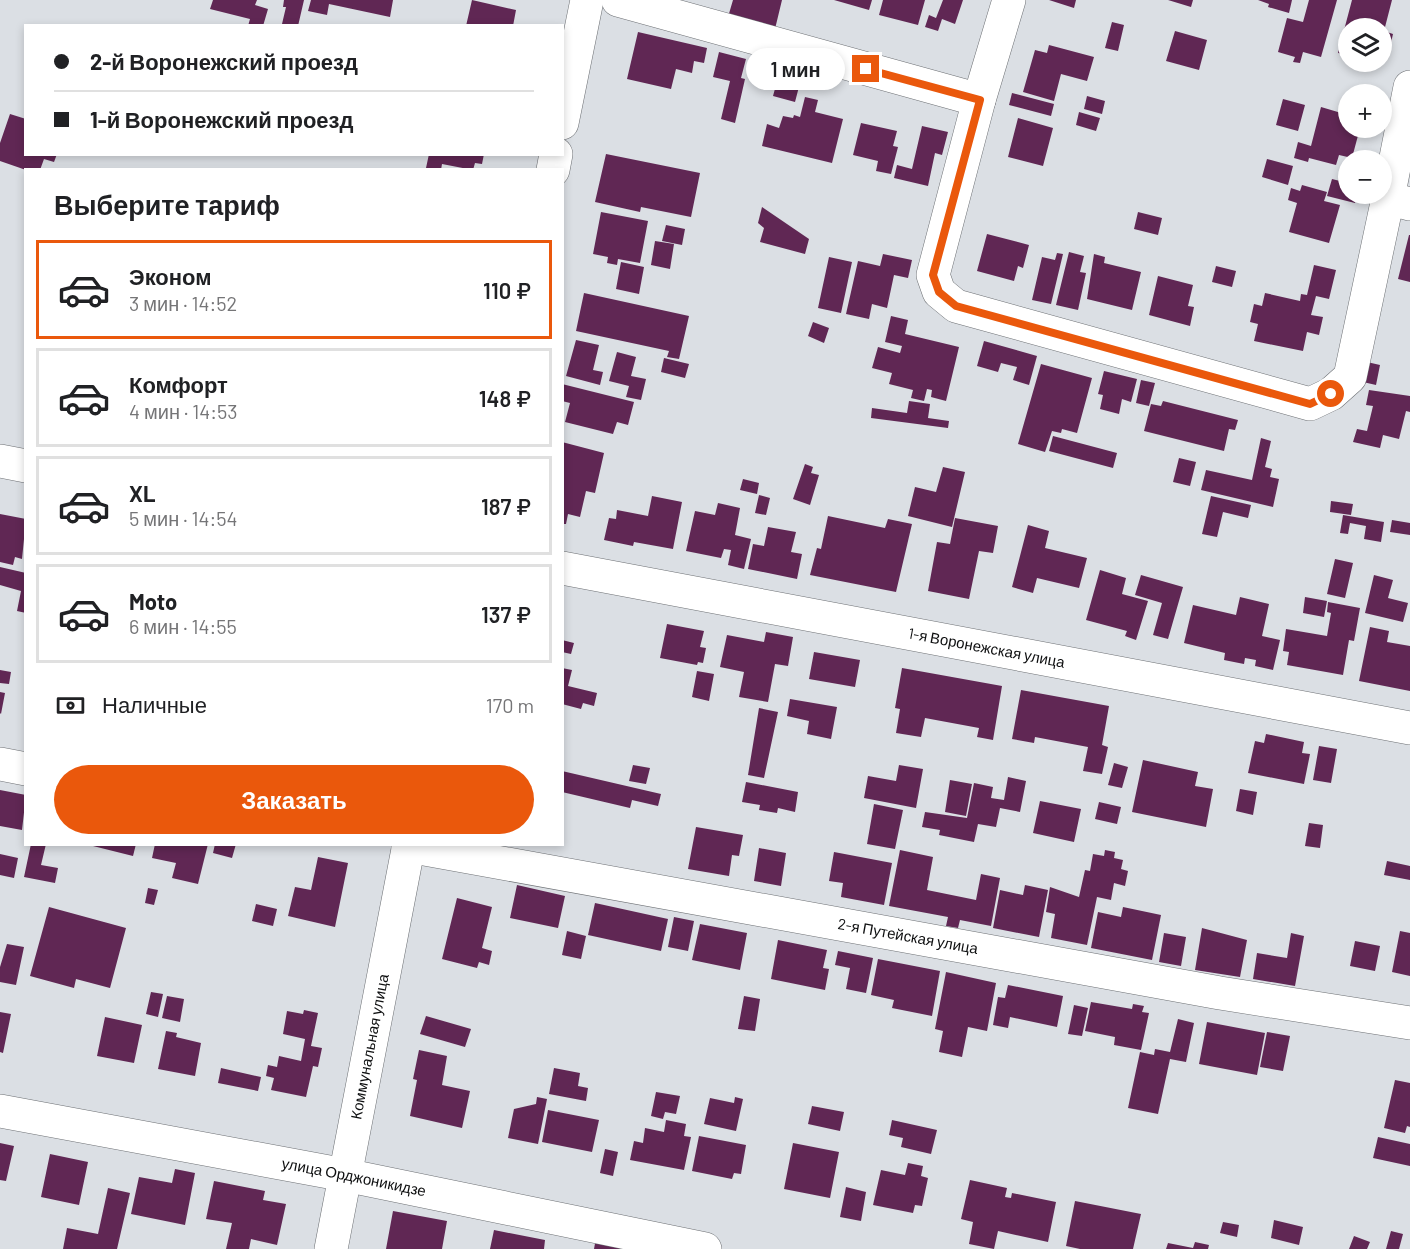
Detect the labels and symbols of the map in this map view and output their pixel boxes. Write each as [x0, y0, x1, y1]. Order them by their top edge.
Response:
callout: 1 мин [746, 48, 845, 90]
route end [852, 55, 879, 82]
route start [1317, 380, 1344, 407]
street label: 1-я Воронежская улица [907, 624, 1067, 671]
street label: 2-я Путейская улица [837, 914, 980, 957]
street label: Коммунальная улица [346, 972, 392, 1121]
street label: улица Орджоникидзе [280, 1153, 428, 1199]

